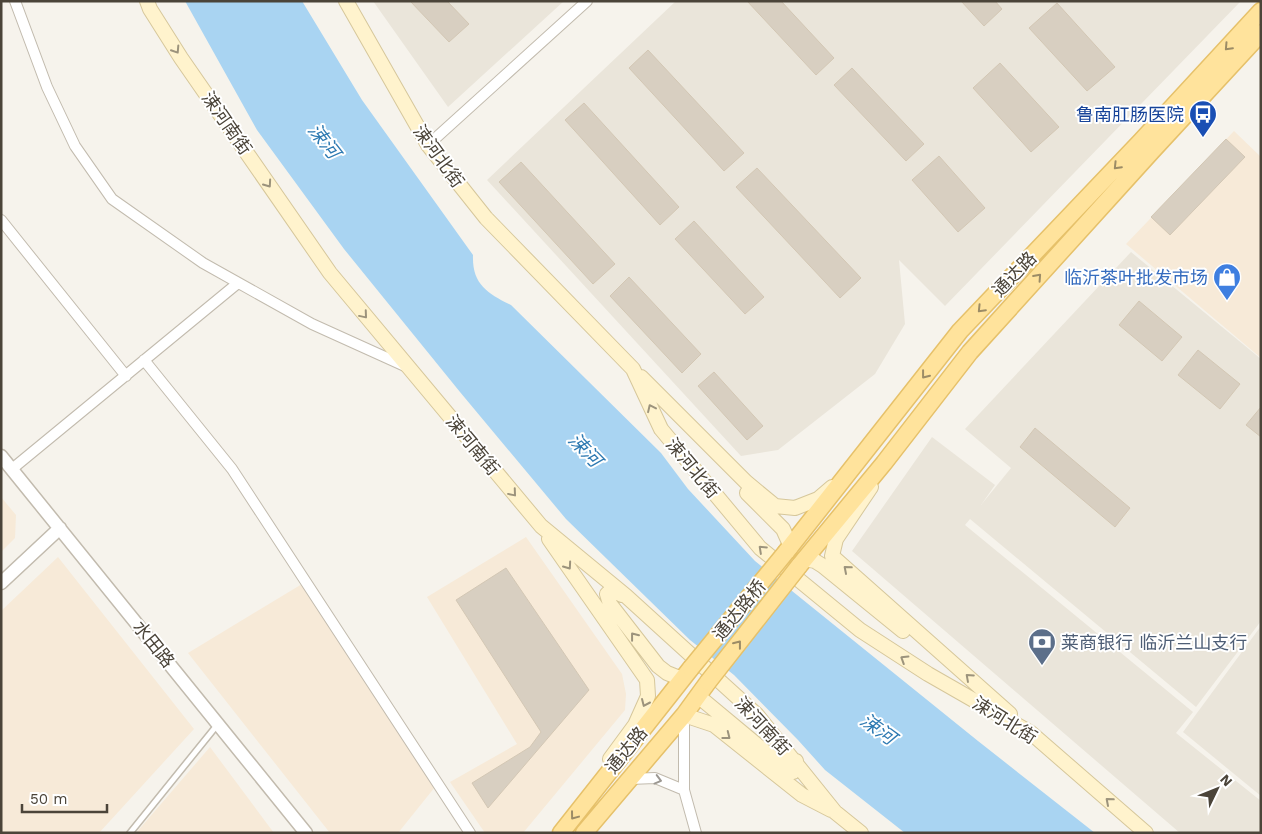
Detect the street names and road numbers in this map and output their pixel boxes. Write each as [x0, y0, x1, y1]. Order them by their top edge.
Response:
street label: 涑河南街 [198, 87, 256, 159]
street label: 涑河北街 [409, 121, 469, 191]
street label: 通达路 [988, 247, 1040, 301]
street label: 涑河南街 [442, 411, 504, 479]
street label: 涑河北街 [662, 434, 724, 502]
street label: 通达路桥 [708, 575, 770, 645]
street label: 水田路 [129, 616, 179, 672]
street label: 涑河北街 [969, 692, 1041, 748]
street label: 涑河南街 [731, 693, 795, 759]
street label: 通达路 [601, 722, 651, 778]

